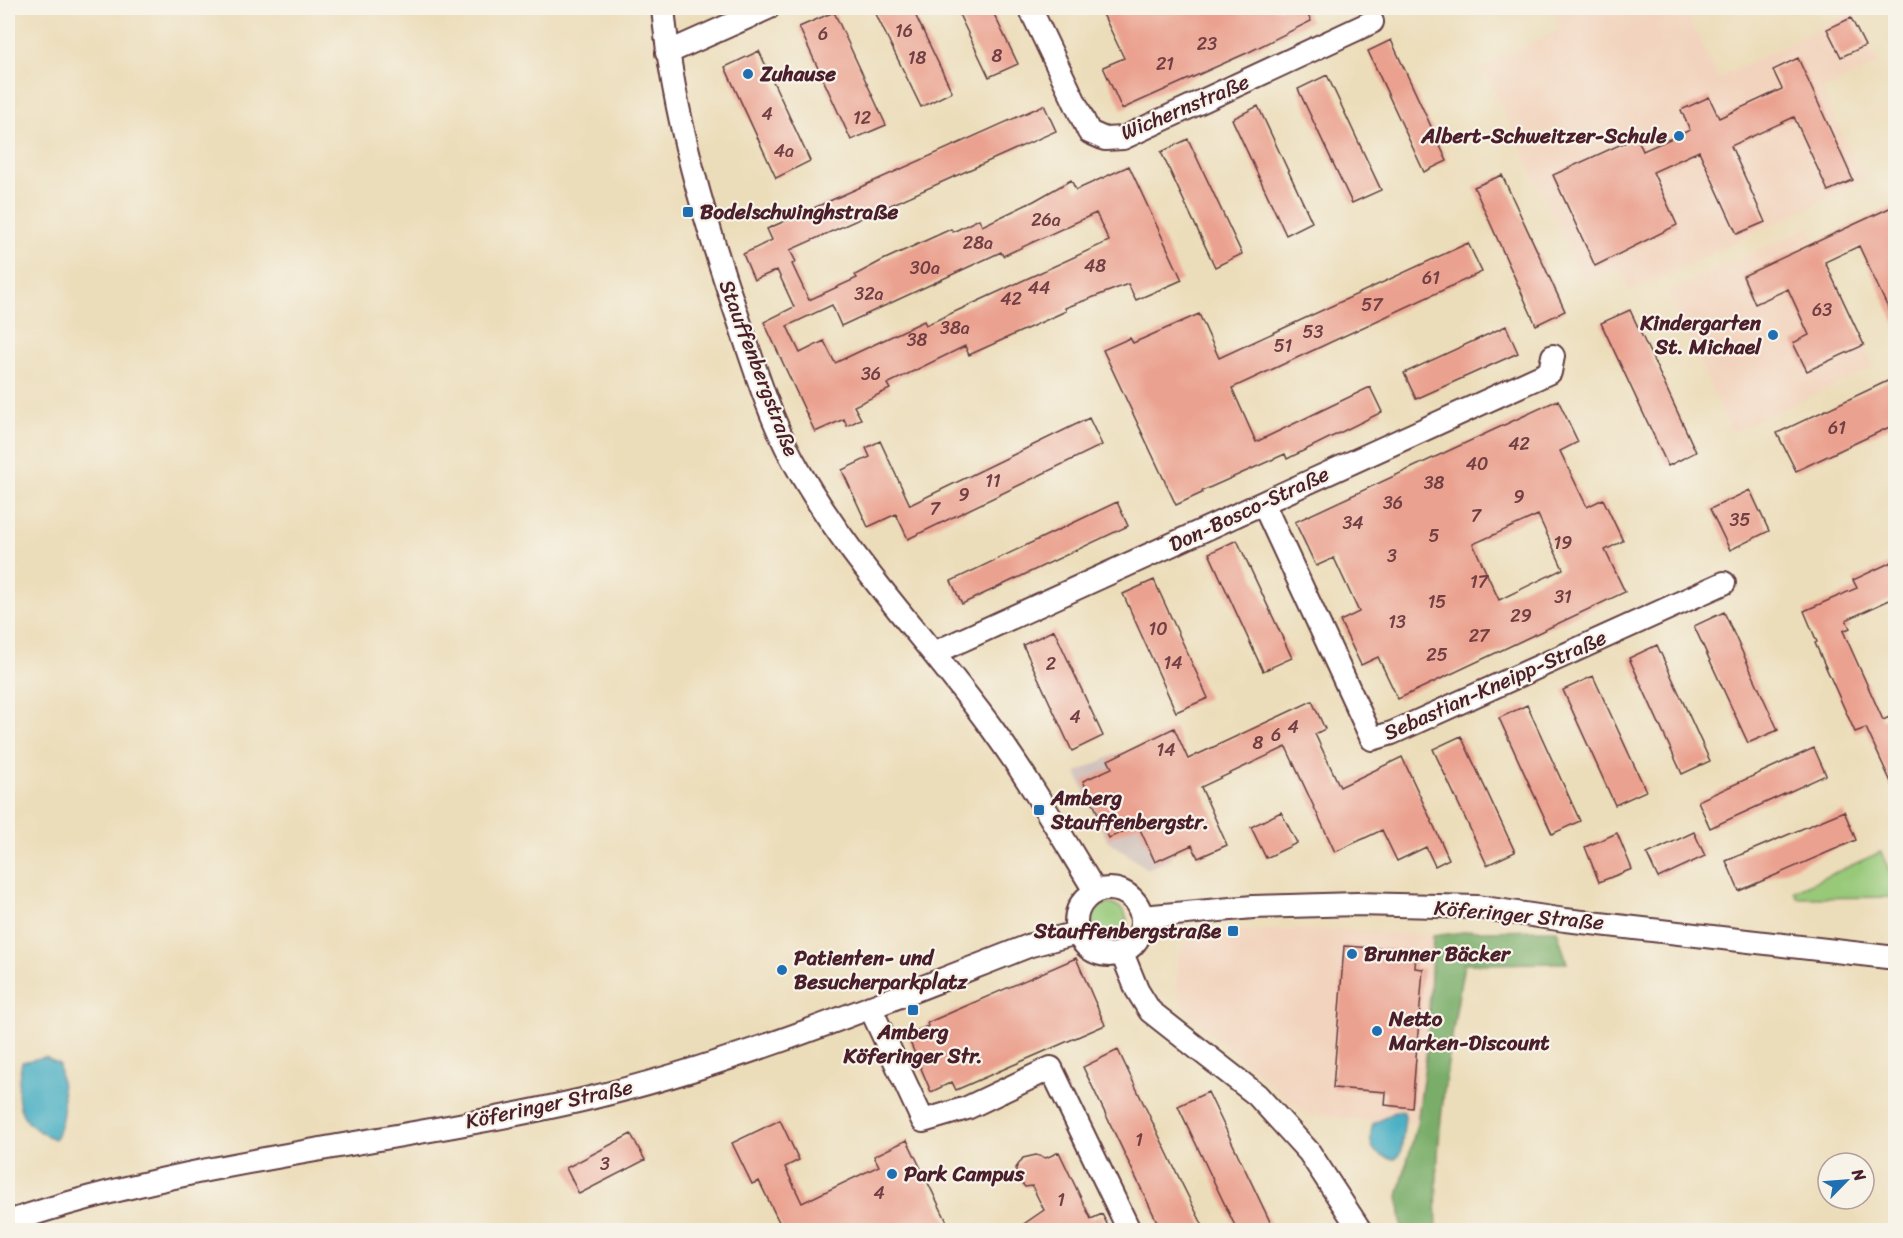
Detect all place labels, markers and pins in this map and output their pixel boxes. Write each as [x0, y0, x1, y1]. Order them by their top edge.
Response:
place label: Zuhause [759, 55, 836, 93]
marker: Zuhause [741, 67, 755, 81]
place label: Albert-Schweitzer-Schule [1421, 117, 1667, 155]
marker: Albert-Schweitzer-Schule [1672, 129, 1686, 143]
place label: Bodelschwinghstraße [700, 193, 899, 231]
marker: Bodelschwinghstraße [681, 205, 695, 219]
place label: Kindergarten St. Michael [1639, 304, 1762, 366]
marker: Kindergarten St. Michael [1766, 328, 1780, 342]
place label: Amberg Stauffenbergstr. [1050, 779, 1209, 841]
marker: Amberg Stauffenbergstr. [1032, 803, 1046, 817]
place label: Stauffenbergstraße [1033, 912, 1222, 950]
marker: Stauffenbergstraße [1226, 924, 1240, 938]
place label: Brunner Bäcker [1364, 935, 1512, 973]
place label: Patienten- und Besucherparkplatz [794, 939, 968, 1001]
marker: Brunner Bäcker [1345, 947, 1359, 961]
marker: Patienten- und Besucherparkplatz [775, 963, 789, 977]
place label: Netto Marken-Discount [1388, 1000, 1550, 1062]
marker: Amberg Köferinger Str. [906, 1003, 920, 1017]
place label: Amberg Köferinger Str. [842, 1013, 983, 1075]
marker: Netto Marken-Discount [1370, 1024, 1384, 1038]
place label: Park Campus [904, 1155, 1025, 1193]
marker: Park Campus [885, 1167, 899, 1181]

